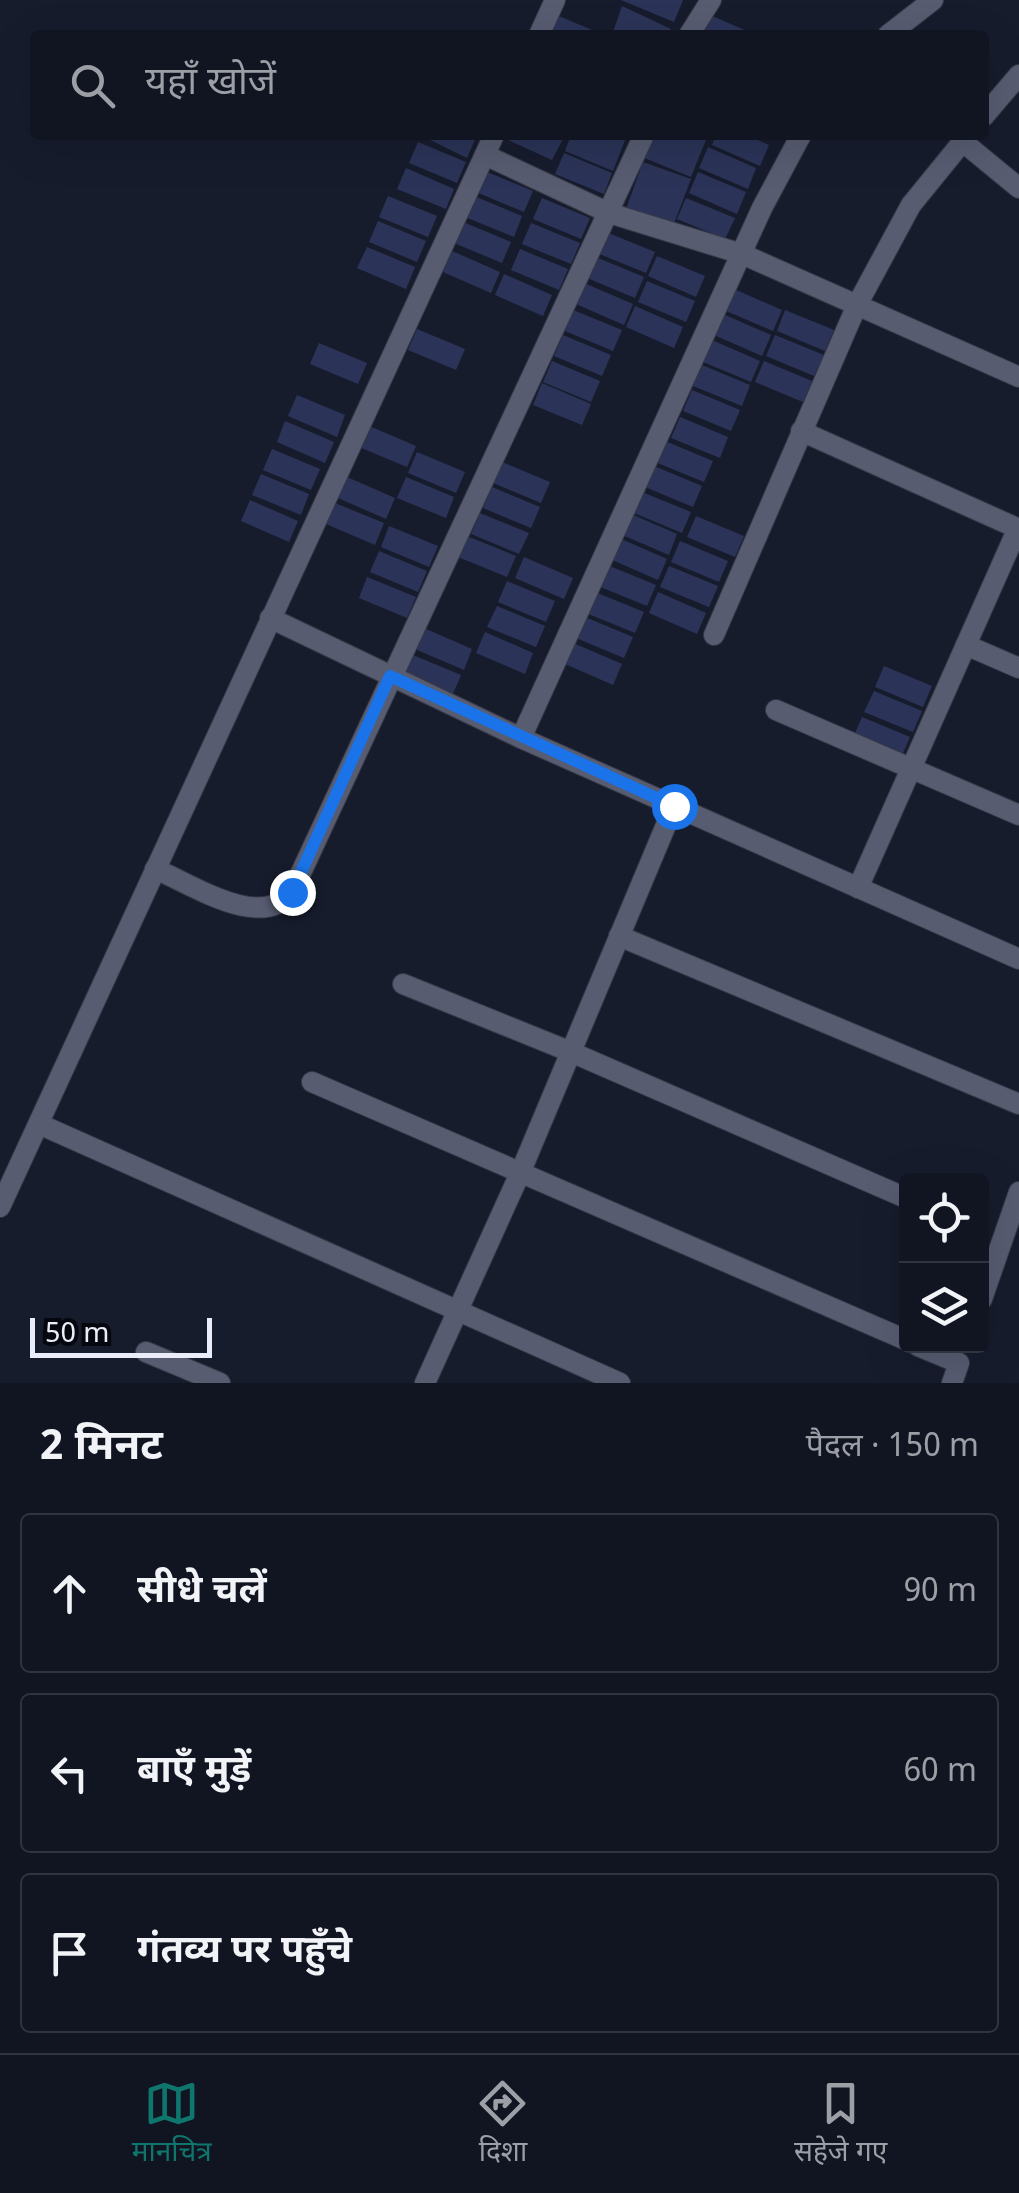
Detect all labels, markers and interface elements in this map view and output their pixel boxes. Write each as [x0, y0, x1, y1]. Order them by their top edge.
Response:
search box [30, 30, 989, 140]
icon: search [65, 58, 120, 113]
text: यहाँ खोजें [145, 60, 276, 110]
route start [652, 784, 698, 830]
route end [270, 870, 316, 916]
map controls [899, 1173, 989, 1353]
button: locate [899, 1173, 989, 1263]
button: layers [899, 1263, 989, 1353]
scale bar [30, 1313, 212, 1358]
text: 50 m [45, 1317, 109, 1353]
text: 2 मिनट [40, 1421, 163, 1476]
text: पैदल · 150 m [806, 1427, 979, 1469]
icon: ahead [42, 1566, 97, 1621]
text: सीधे चलें [137, 1568, 267, 1618]
text: 90 m [903, 1572, 977, 1614]
icon: left [42, 1746, 97, 1801]
text: बाएँ मुड़ें [137, 1748, 251, 1798]
text: 60 m [903, 1752, 977, 1794]
icon: arrive [42, 1926, 97, 1981]
text: गंतव्य पर पहुँचे [137, 1928, 352, 1978]
tab: मानचित्र [132, 2076, 212, 2172]
tab: दिशा [475, 2076, 530, 2172]
tab: सहेजे गए [794, 2076, 887, 2172]

